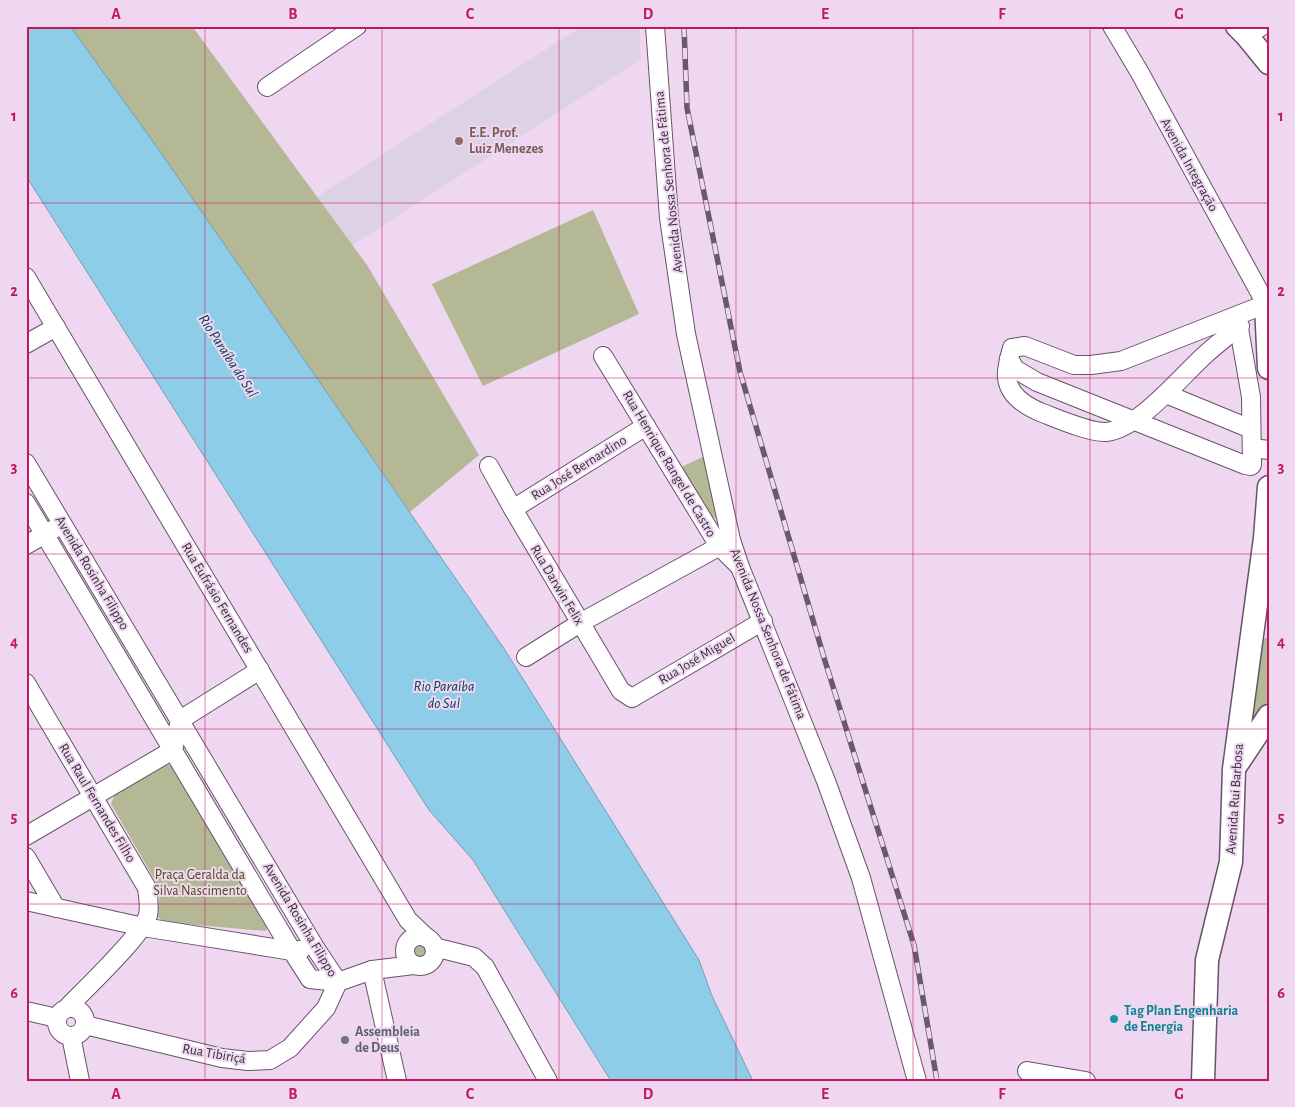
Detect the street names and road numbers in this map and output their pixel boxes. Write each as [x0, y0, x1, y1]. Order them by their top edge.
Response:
street label: Avenida Nossa Senhora de Fátima [652, 90, 686, 274]
street label: Avenida Integração [1158, 116, 1220, 214]
street label: Rua Henrique Rangel de Castro [620, 388, 718, 540]
street label: Rua José Bernardino [529, 433, 629, 503]
street label: Avenida Rosinha Filippo [53, 514, 132, 632]
street label: Rua Eufrásio Fernandes [179, 540, 255, 656]
street label: Rua Darwin Felix [528, 542, 586, 628]
street label: Avenida Nossa Senhora de Fátima [727, 547, 809, 722]
street label: Rua José Miguel [656, 631, 738, 687]
street label: Rua Raul Fernandes Filho [56, 741, 138, 865]
street label: Avenida Rui Barbosa [1224, 743, 1246, 855]
street label: Avenida Rosinha Filippo [261, 861, 340, 979]
street label: Rua Tibiriçá [181, 1042, 247, 1067]

